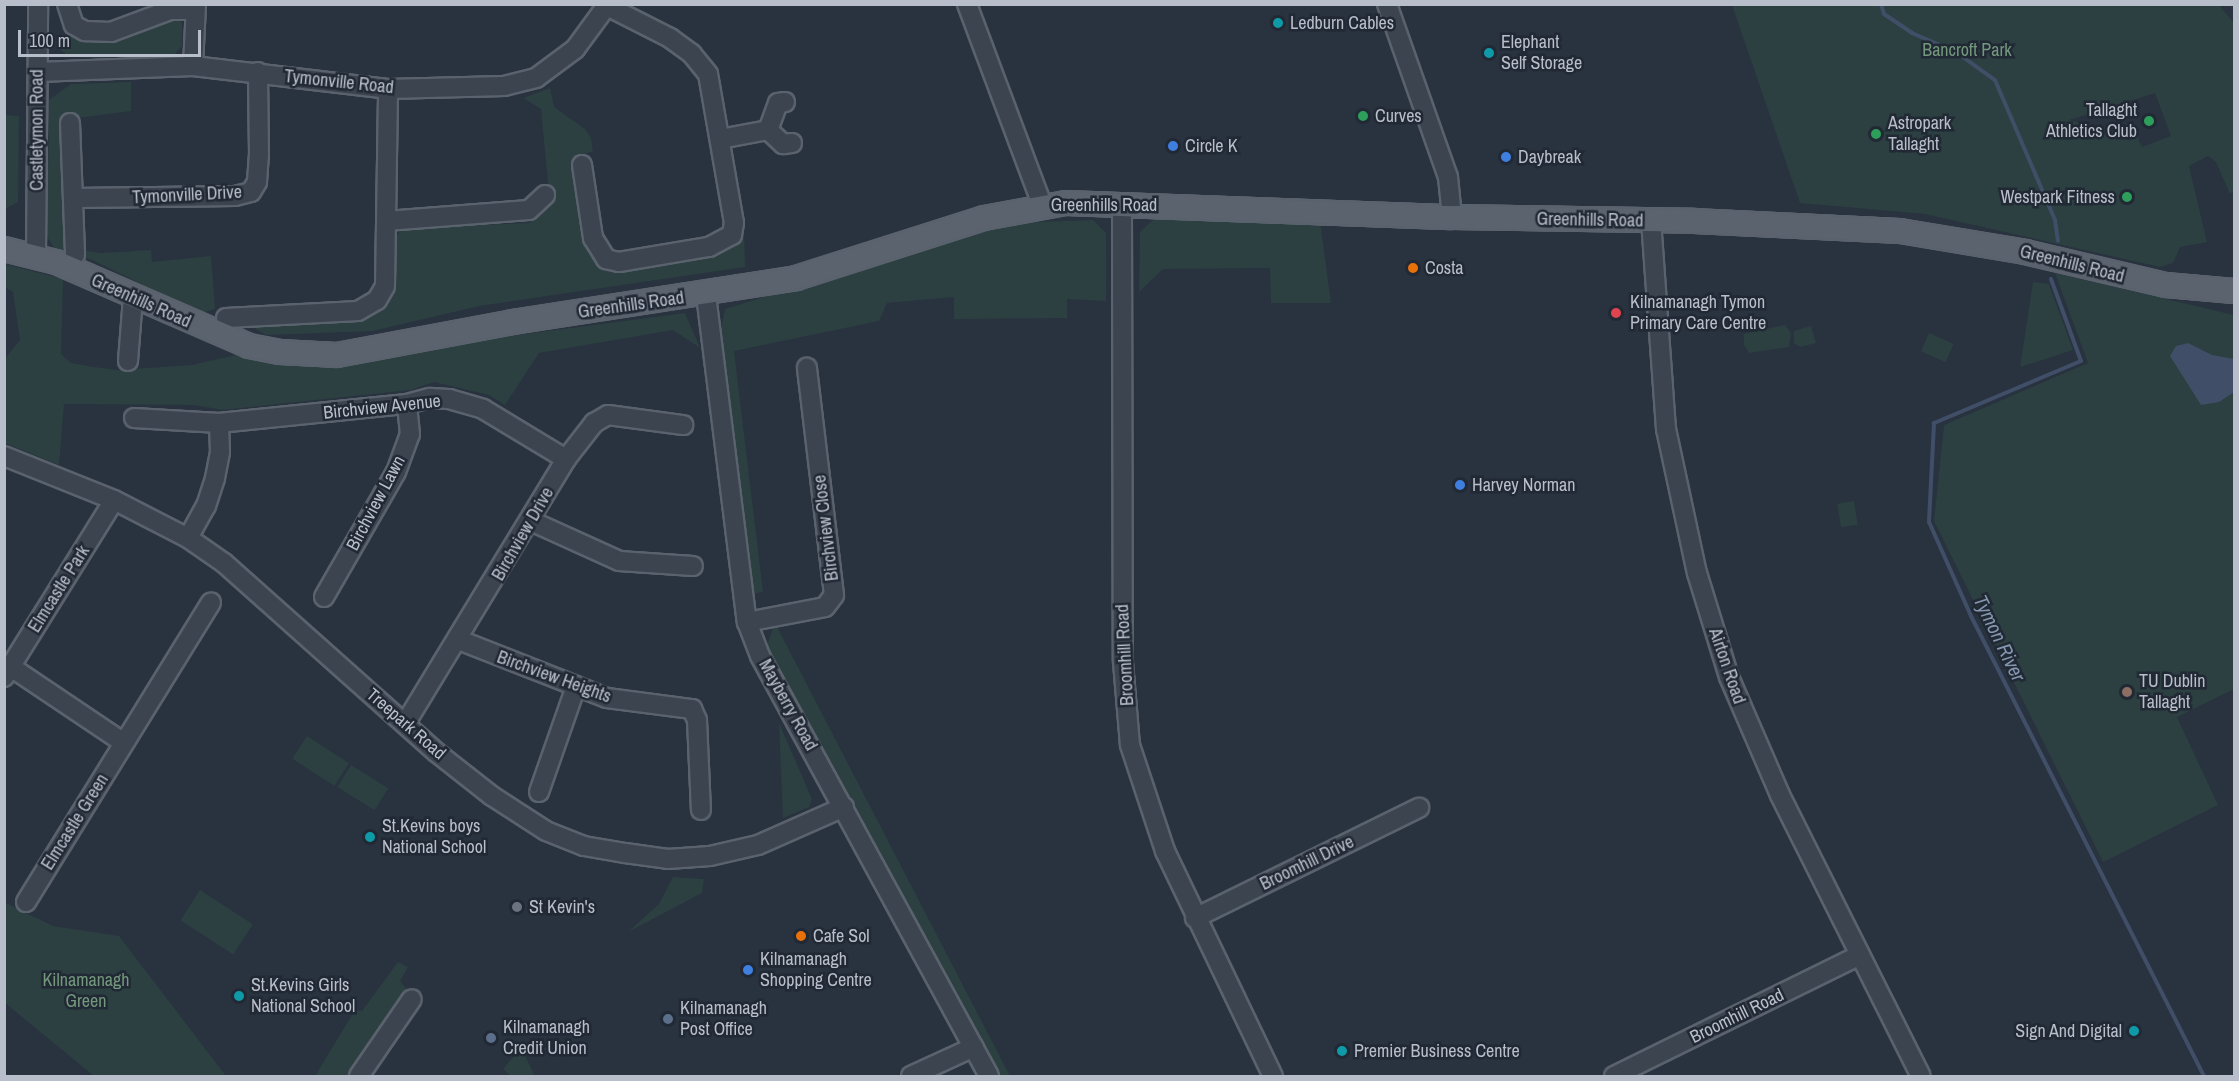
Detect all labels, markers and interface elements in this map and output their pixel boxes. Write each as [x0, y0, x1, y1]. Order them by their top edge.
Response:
place label: Ledburn Cables [1290, 12, 1394, 34]
marker: Ledburn Cables [1271, 16, 1285, 30]
scale bar [21, 18, 204, 56]
text: 100 m [29, 28, 70, 53]
place label: Elephant Self Storage [1501, 32, 1582, 74]
park label: Bancroft Park [1922, 39, 2012, 61]
marker: Elephant Self Storage [1482, 46, 1496, 60]
street label: Tymonville Road [283, 66, 395, 98]
street label: Castletymon Road [26, 69, 48, 191]
place label: Tallaght Athletics Club [2046, 100, 2137, 142]
place label: Curves [1375, 105, 1422, 127]
marker: Curves [1356, 109, 1370, 123]
place label: Astropark Tallaght [1888, 113, 1951, 156]
marker: Tallaght Athletics Club [2142, 114, 2156, 128]
marker: Astropark Tallaght [1869, 127, 1883, 141]
place label: Circle K [1185, 135, 1237, 157]
marker: Circle K [1166, 139, 1180, 153]
place label: Daybreak [1518, 146, 1581, 168]
marker: Daybreak [1499, 150, 1513, 164]
street label: Tymonville Drive [132, 181, 242, 209]
place label: Westpark Fitness [2000, 186, 2115, 208]
marker: Westpark Fitness [2120, 190, 2134, 204]
street label: Greenhills Road [1051, 194, 1157, 216]
street label: Greenhills Road [1536, 208, 1644, 232]
street label: Greenhills Road [2018, 241, 2126, 287]
place label: Costa [1425, 257, 1464, 279]
marker: Costa [1406, 261, 1420, 275]
street label: Greenhills Road [88, 269, 194, 333]
street label: Greenhills Road [577, 287, 685, 323]
place label: Kilnamanagh Tymon Primary Care Centre [1630, 292, 1766, 334]
marker: Kilnamanagh Tymon Primary Care Centre [1607, 304, 1625, 322]
street label: Birchview Avenue [322, 390, 442, 424]
street label: Birchview Lawn [342, 452, 410, 554]
street label: Birchview Close [809, 474, 843, 582]
place label: Harvey Norman [1472, 474, 1575, 496]
marker: Harvey Norman [1453, 478, 1467, 492]
street label: Birchview Drive [488, 483, 558, 585]
street label: Elmcastle Park [24, 542, 94, 636]
water label: Tymon River [1969, 591, 2031, 685]
street label: Broomhill Road [1112, 604, 1138, 706]
street label: Airton Road [1704, 625, 1750, 707]
street label: Birchview Heights [494, 646, 614, 708]
street label: Mayberry Road [754, 656, 822, 754]
place label: TU Dublin Tallaght [2139, 671, 2205, 714]
street label: Treepark Road [362, 684, 450, 764]
marker: TU Dublin Tallaght [2120, 685, 2134, 699]
street label: Elmcastle Green [37, 770, 113, 874]
place label: St.Kevins boys National School [382, 816, 486, 858]
marker: St.Kevins boys National School [363, 830, 377, 844]
street label: Broomhill Drive [1257, 831, 1357, 895]
place label: St Kevin's [529, 896, 595, 918]
marker: St Kevin's [510, 900, 524, 914]
place label: Cafe Sol [813, 925, 870, 947]
marker: Cafe Sol [794, 929, 808, 943]
place label: Kilnamanagh Shopping Centre [760, 949, 872, 992]
marker: Kilnamanagh Shopping Centre [741, 963, 755, 977]
park label: Kilnamanagh Green [43, 970, 129, 1012]
place label: St.Kevins Girls National School [251, 975, 355, 1018]
street label: Broomhill Road [1687, 984, 1787, 1048]
marker: St.Kevins Girls National School [232, 989, 246, 1003]
place label: Kilnamanagh Post Office [680, 998, 767, 1040]
marker: Kilnamanagh Post Office [661, 1012, 675, 1026]
place label: Kilnamanagh Credit Union [503, 1017, 590, 1060]
place label: Sign And Digital [2015, 1020, 2122, 1042]
marker: Sign And Digital [2127, 1024, 2141, 1038]
marker: Kilnamanagh Credit Union [484, 1031, 498, 1045]
place label: Premier Business Centre [1354, 1040, 1520, 1062]
marker: Premier Business Centre [1335, 1044, 1349, 1058]

